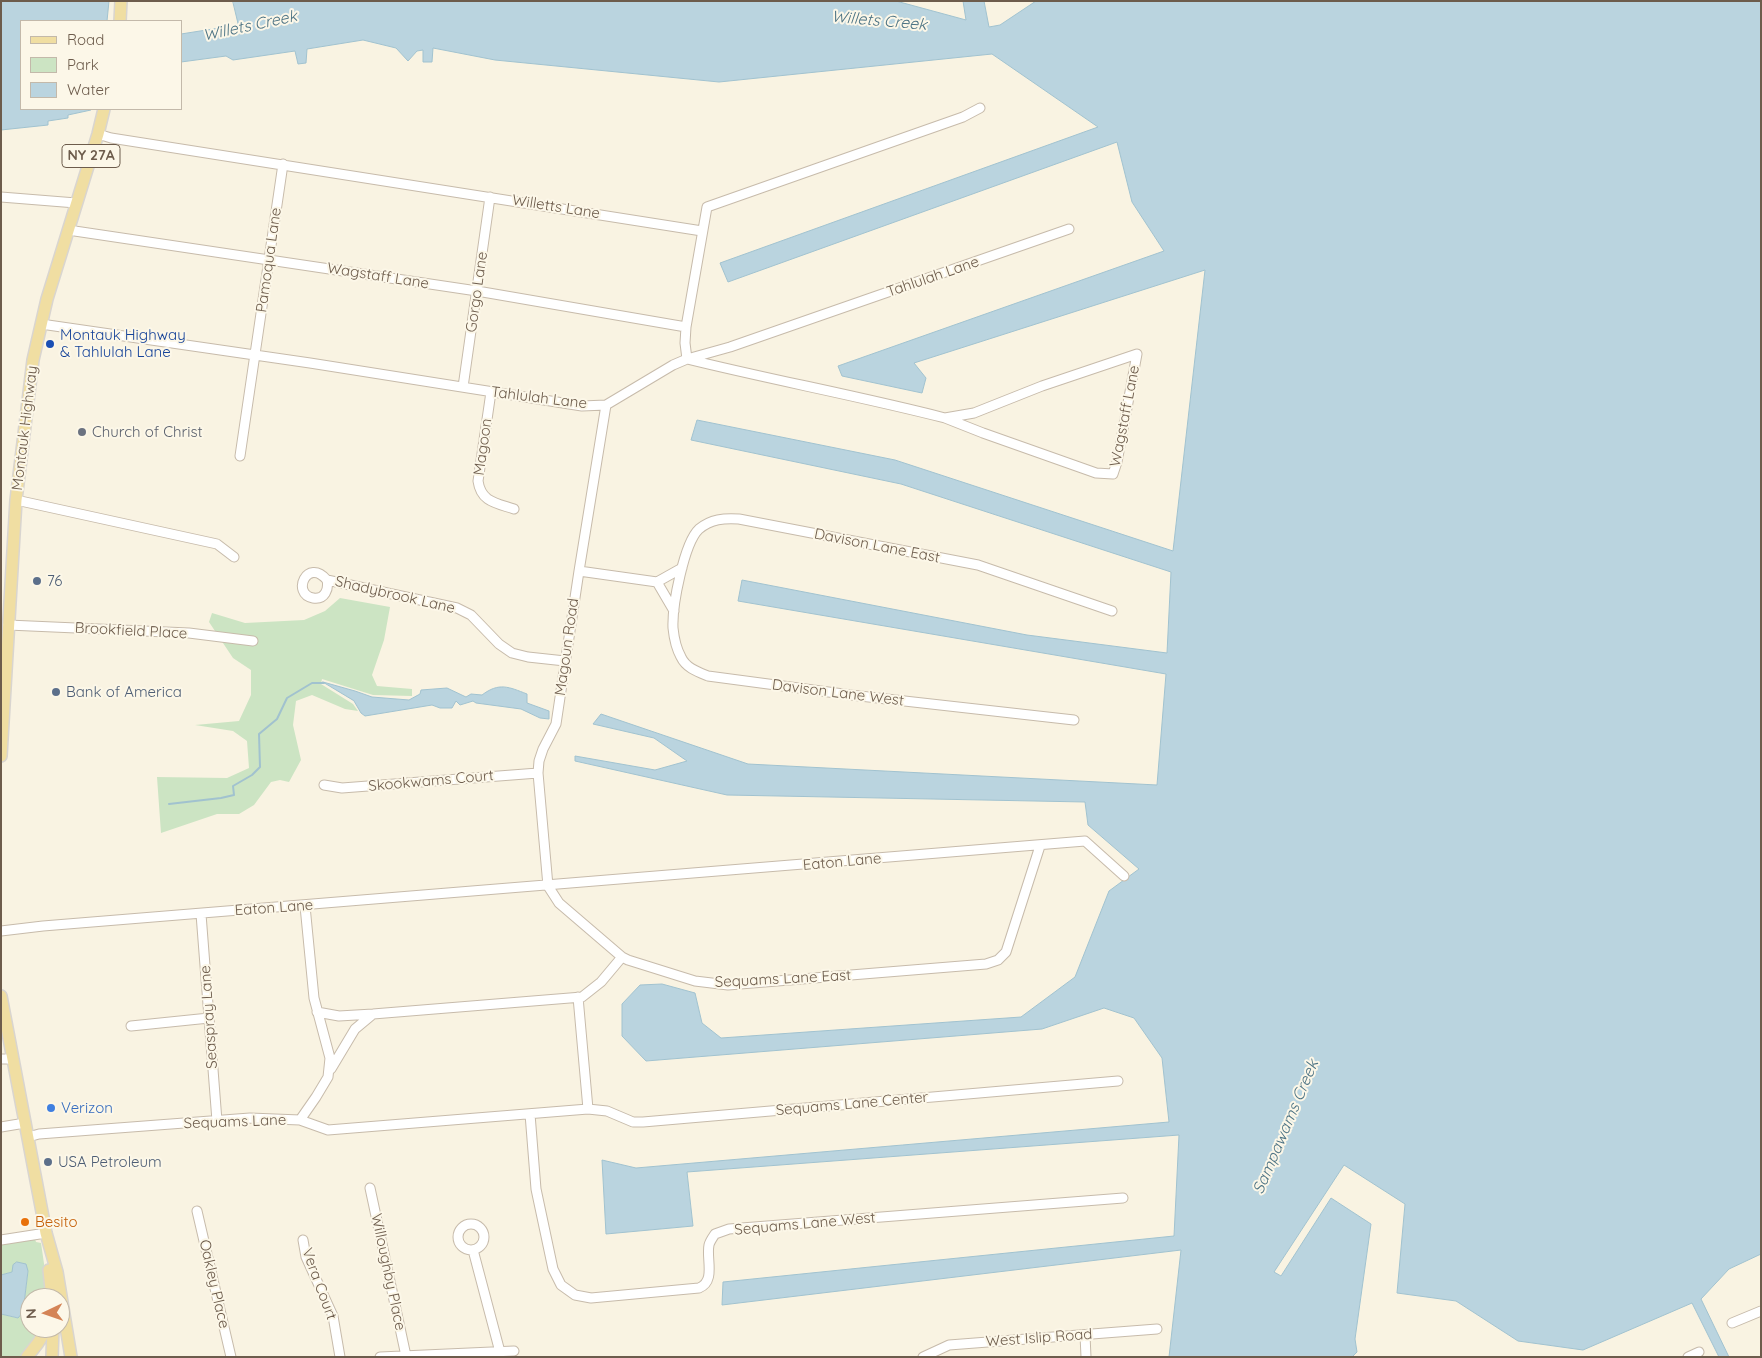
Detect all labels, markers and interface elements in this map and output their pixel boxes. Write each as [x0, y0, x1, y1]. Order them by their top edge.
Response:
water label: Willets Creek [201, 7, 299, 45]
water label: Willets Creek [831, 7, 927, 35]
legend [20, 20, 182, 110]
text: Road [67, 30, 104, 49]
text: Park [67, 55, 99, 74]
text: Water [67, 80, 110, 99]
road number: NY 27A [62, 144, 120, 168]
street label: Willetts Lane [511, 191, 601, 223]
street label: Pamoqua Lane [253, 206, 285, 314]
street label: Gorgo Lane [462, 250, 492, 334]
street label: Tahlulah Lane [884, 253, 982, 301]
street label: Wagstaff Lane [326, 259, 430, 293]
place label: Montauk Highway & Tahlulah Lane [60, 326, 186, 361]
marker: Montauk Highway & Tahlulah Lane [44, 338, 56, 350]
street label: Wagstaff Lane [1106, 364, 1144, 468]
street label: Montauk Highway [8, 365, 42, 491]
street label: Tahlulah Lane [490, 383, 588, 413]
street label: Magoon [470, 417, 496, 477]
place label: Church of Christ [92, 423, 203, 441]
marker: Church of Christ [76, 426, 88, 438]
street label: Davison Lane East [813, 525, 941, 567]
place label: 76 [47, 572, 62, 590]
street label: Shadybrook Lane [333, 572, 457, 618]
marker: 76 [31, 575, 43, 587]
street label: Magoun Road [551, 597, 583, 697]
street label: Brookfield Place [74, 619, 188, 643]
street label: Davison Lane West [771, 676, 905, 710]
place label: Bank of America [66, 683, 182, 701]
marker: Bank of America [50, 686, 62, 698]
street label: Skookwams Court [368, 767, 494, 795]
street label: Eaton Lane [802, 850, 882, 874]
street label: Eaton Lane [234, 896, 314, 920]
street label: Seaspray Lane [196, 965, 222, 1069]
street label: Sequams Lane East [714, 966, 852, 992]
water label: Sampawams Creek [1249, 1057, 1323, 1197]
street label: Sequams Lane Center [775, 1088, 929, 1120]
place label: Verizon [61, 1099, 113, 1117]
marker: Verizon [45, 1102, 57, 1114]
street label: Sequams Lane [183, 1111, 287, 1133]
place label: USA Petroleum [58, 1153, 162, 1171]
marker: USA Petroleum [42, 1156, 54, 1168]
street label: Sequams Lane West [734, 1209, 876, 1239]
street label: Willoughby Place [367, 1212, 409, 1332]
place label: Besito [35, 1213, 78, 1231]
marker: Besito [19, 1216, 31, 1228]
street label: Oakley Place [195, 1238, 233, 1330]
street label: Vera Court [298, 1246, 340, 1322]
north arrow [20, 1288, 70, 1338]
text: N [22, 1308, 40, 1319]
street label: West Islip Road [985, 1325, 1093, 1351]

